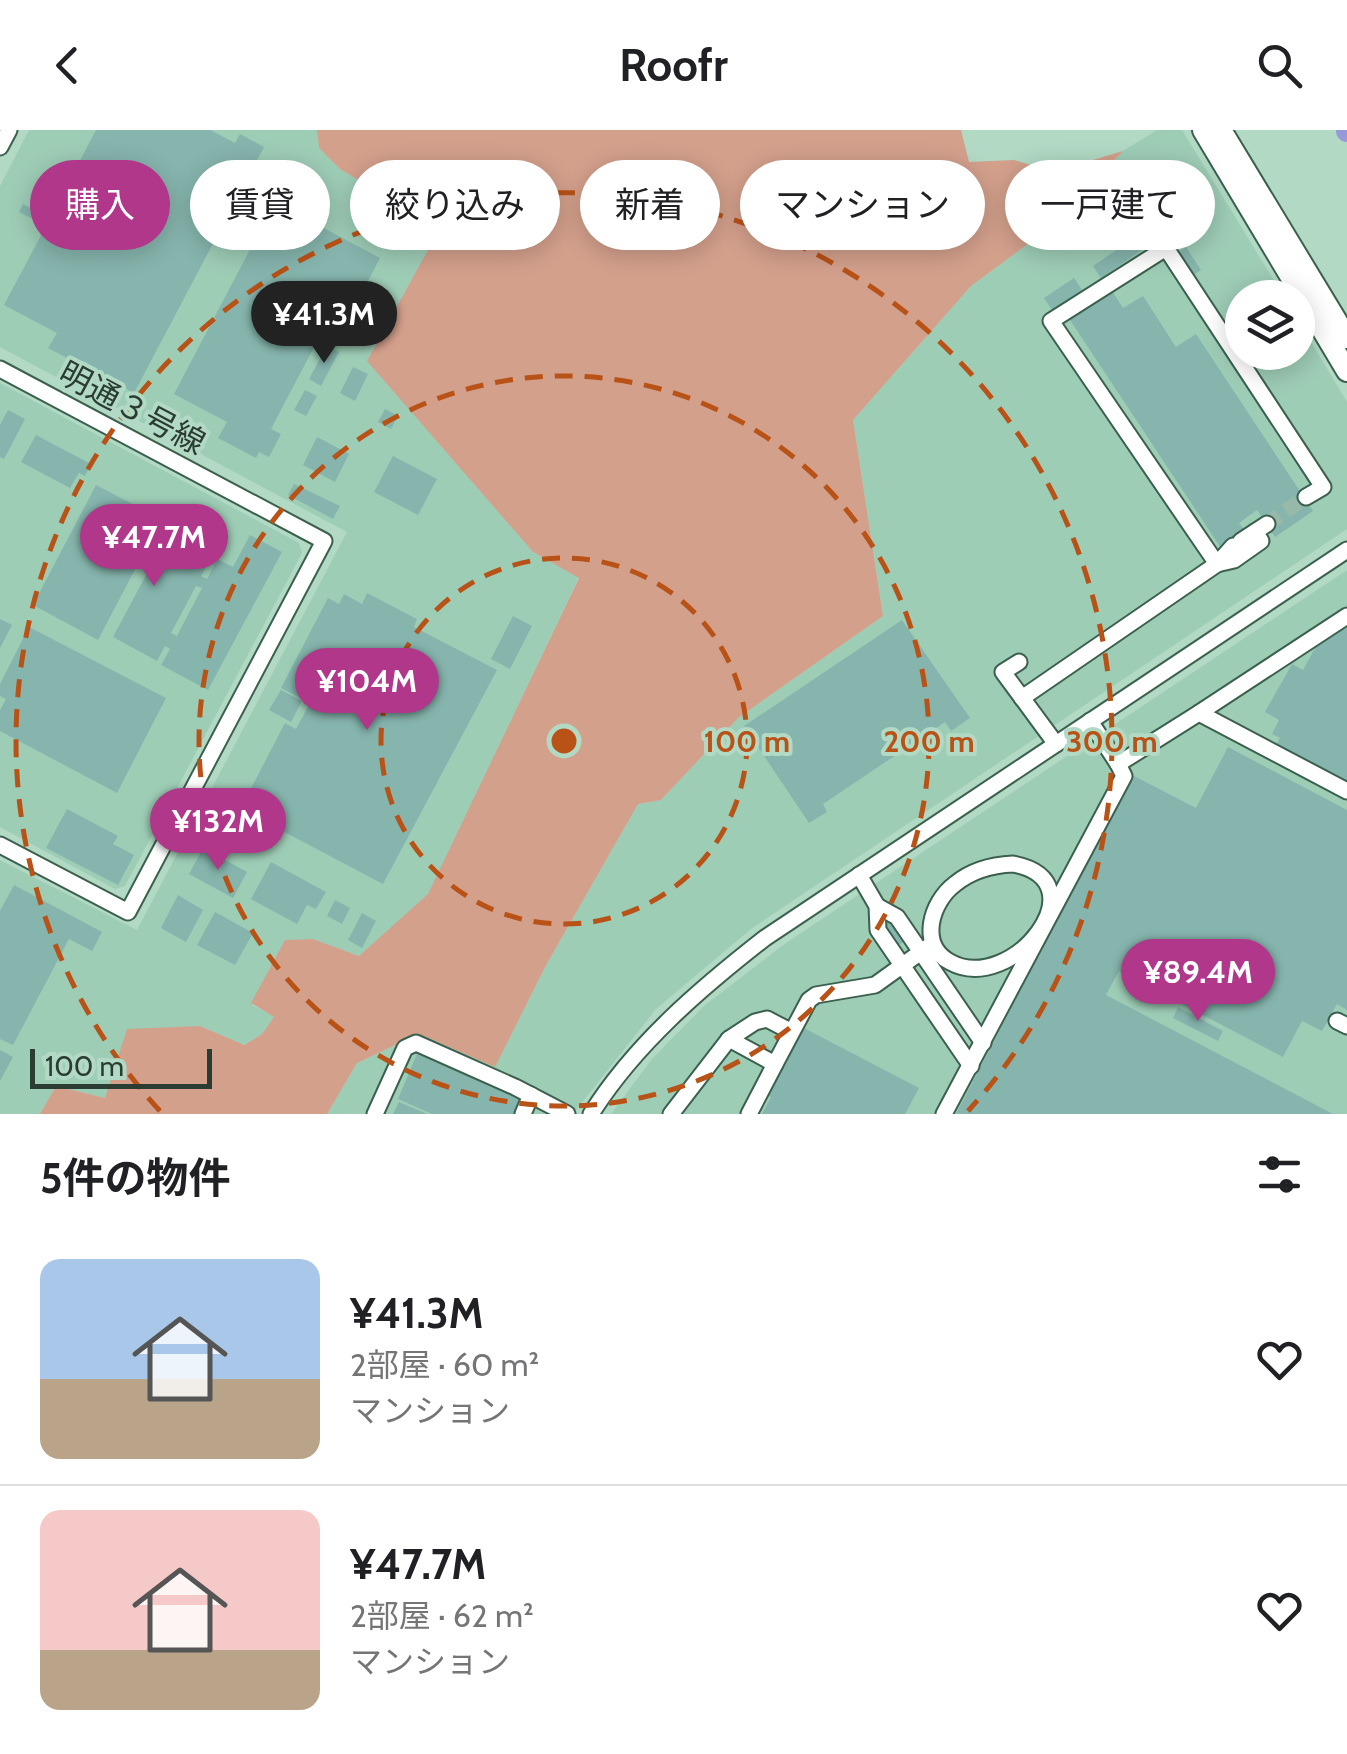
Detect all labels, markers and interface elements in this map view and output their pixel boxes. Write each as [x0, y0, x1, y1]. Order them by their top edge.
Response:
icon: back [40, 38, 95, 93]
text: Roofr [619, 38, 728, 92]
icon: search [1252, 38, 1307, 93]
chip: 購入 [30, 160, 170, 250]
chip: 賃貸 [190, 160, 330, 250]
chip: 絞り込み [350, 160, 560, 250]
chip: 新着 [580, 160, 720, 250]
chip: マンション [740, 160, 985, 250]
chip: 一戸建て [1005, 160, 1215, 250]
map controls [1225, 280, 1315, 370]
button: layers [1225, 280, 1315, 370]
pin: ¥41.3M [243, 281, 405, 366]
text: ¥41.3M [273, 294, 375, 333]
street label: 明通３号線 [52, 353, 212, 462]
pin: ¥47.7M [73, 504, 235, 589]
text: ¥47.7M [102, 517, 206, 556]
pin: ¥104M [297, 648, 437, 733]
text: ¥104M [317, 661, 417, 700]
centre of rings [546, 723, 582, 759]
text: 100 m [704, 723, 790, 760]
text: 200 m [883, 723, 975, 760]
text: 300 m [1066, 723, 1158, 760]
pin: ¥132M [148, 788, 288, 873]
text: ¥132M [172, 801, 264, 840]
pin: ¥89.4M [1117, 939, 1279, 1024]
text: ¥89.4M [1143, 952, 1253, 991]
scale bar [30, 1044, 212, 1088]
text: 100 m [45, 1049, 124, 1083]
icon: filters [1252, 1147, 1307, 1202]
text: 5件の物件 [40, 1152, 231, 1204]
text: ¥41.3M [350, 1287, 484, 1339]
icon: home [120, 1299, 240, 1419]
icon: heart [1252, 1332, 1307, 1387]
text: 2部屋 · 60 m² [350, 1345, 539, 1384]
text: マンション [350, 1391, 510, 1430]
text: ¥47.7M [350, 1538, 486, 1590]
icon: home [120, 1550, 240, 1670]
icon: heart [1252, 1583, 1307, 1638]
text: 2部屋 · 62 m² [350, 1596, 534, 1635]
text: マンション [350, 1642, 510, 1681]

